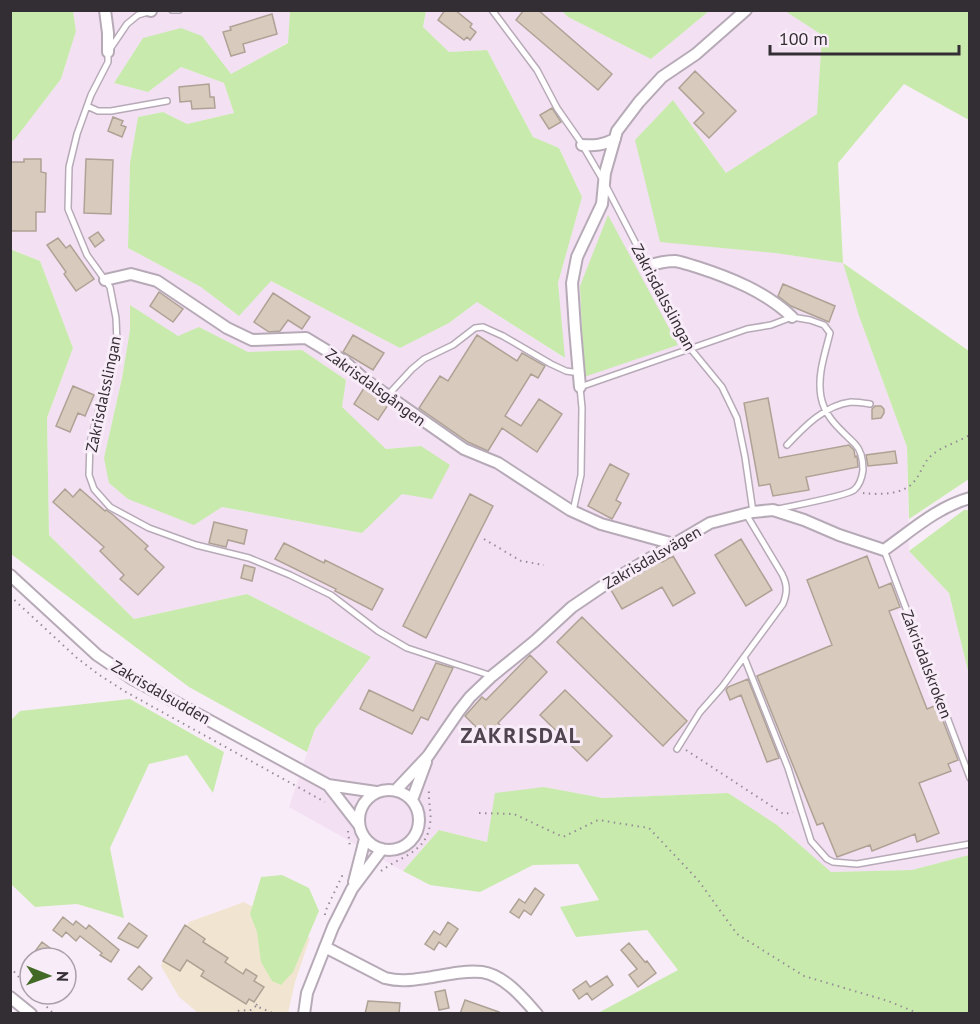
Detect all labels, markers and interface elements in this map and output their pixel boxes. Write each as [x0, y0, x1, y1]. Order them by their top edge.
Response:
scale bar [770, 18, 959, 56]
text: 100 m [779, 27, 828, 50]
street label: Zakrisdalsslingan [627, 240, 701, 354]
street label: Zakrisdalsslingan [81, 334, 125, 454]
street label: Zakrisdalsgången [322, 344, 430, 430]
street label: Zakrisdalsvägen [600, 521, 704, 593]
street label: Zakrisdalskroken [897, 607, 957, 721]
street label: Zakrisdalsudden [108, 656, 214, 728]
district label: ZAKRISDAL [460, 721, 582, 749]
north arrow [18, 946, 78, 1006]
text: N [53, 971, 73, 982]

